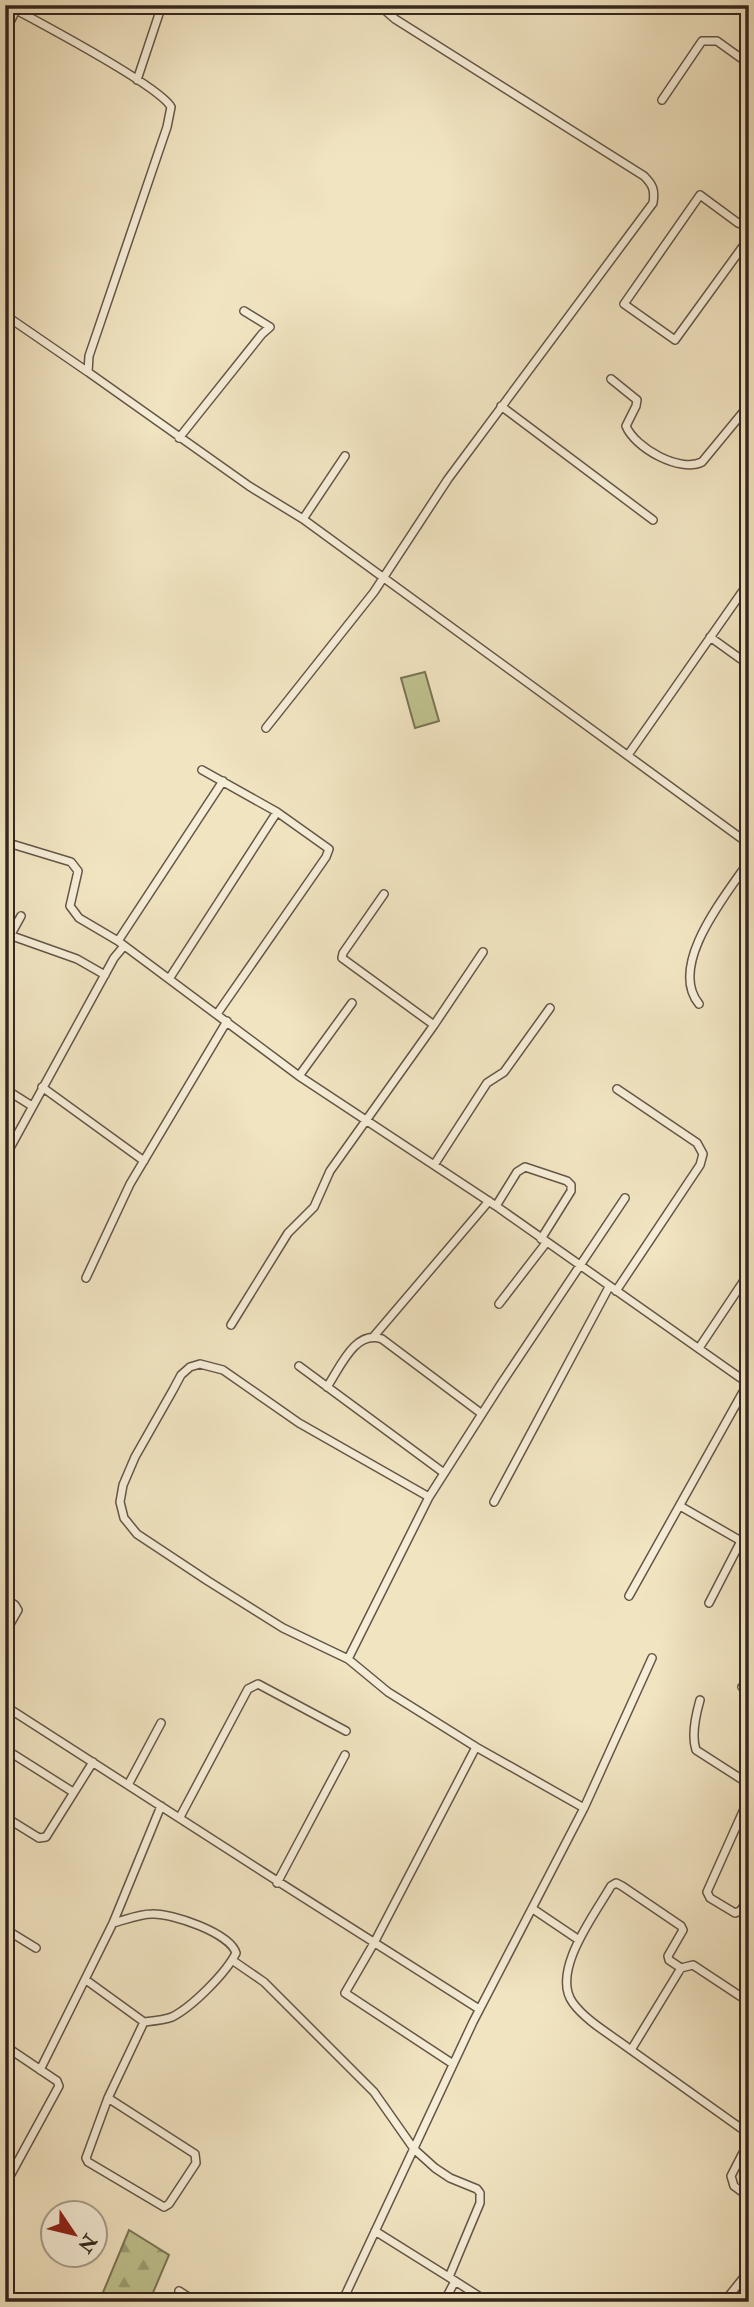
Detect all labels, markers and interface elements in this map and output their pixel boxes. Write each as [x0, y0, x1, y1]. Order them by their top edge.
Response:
north arrow [38, 2198, 108, 2268]
text: N [72, 2229, 102, 2258]

